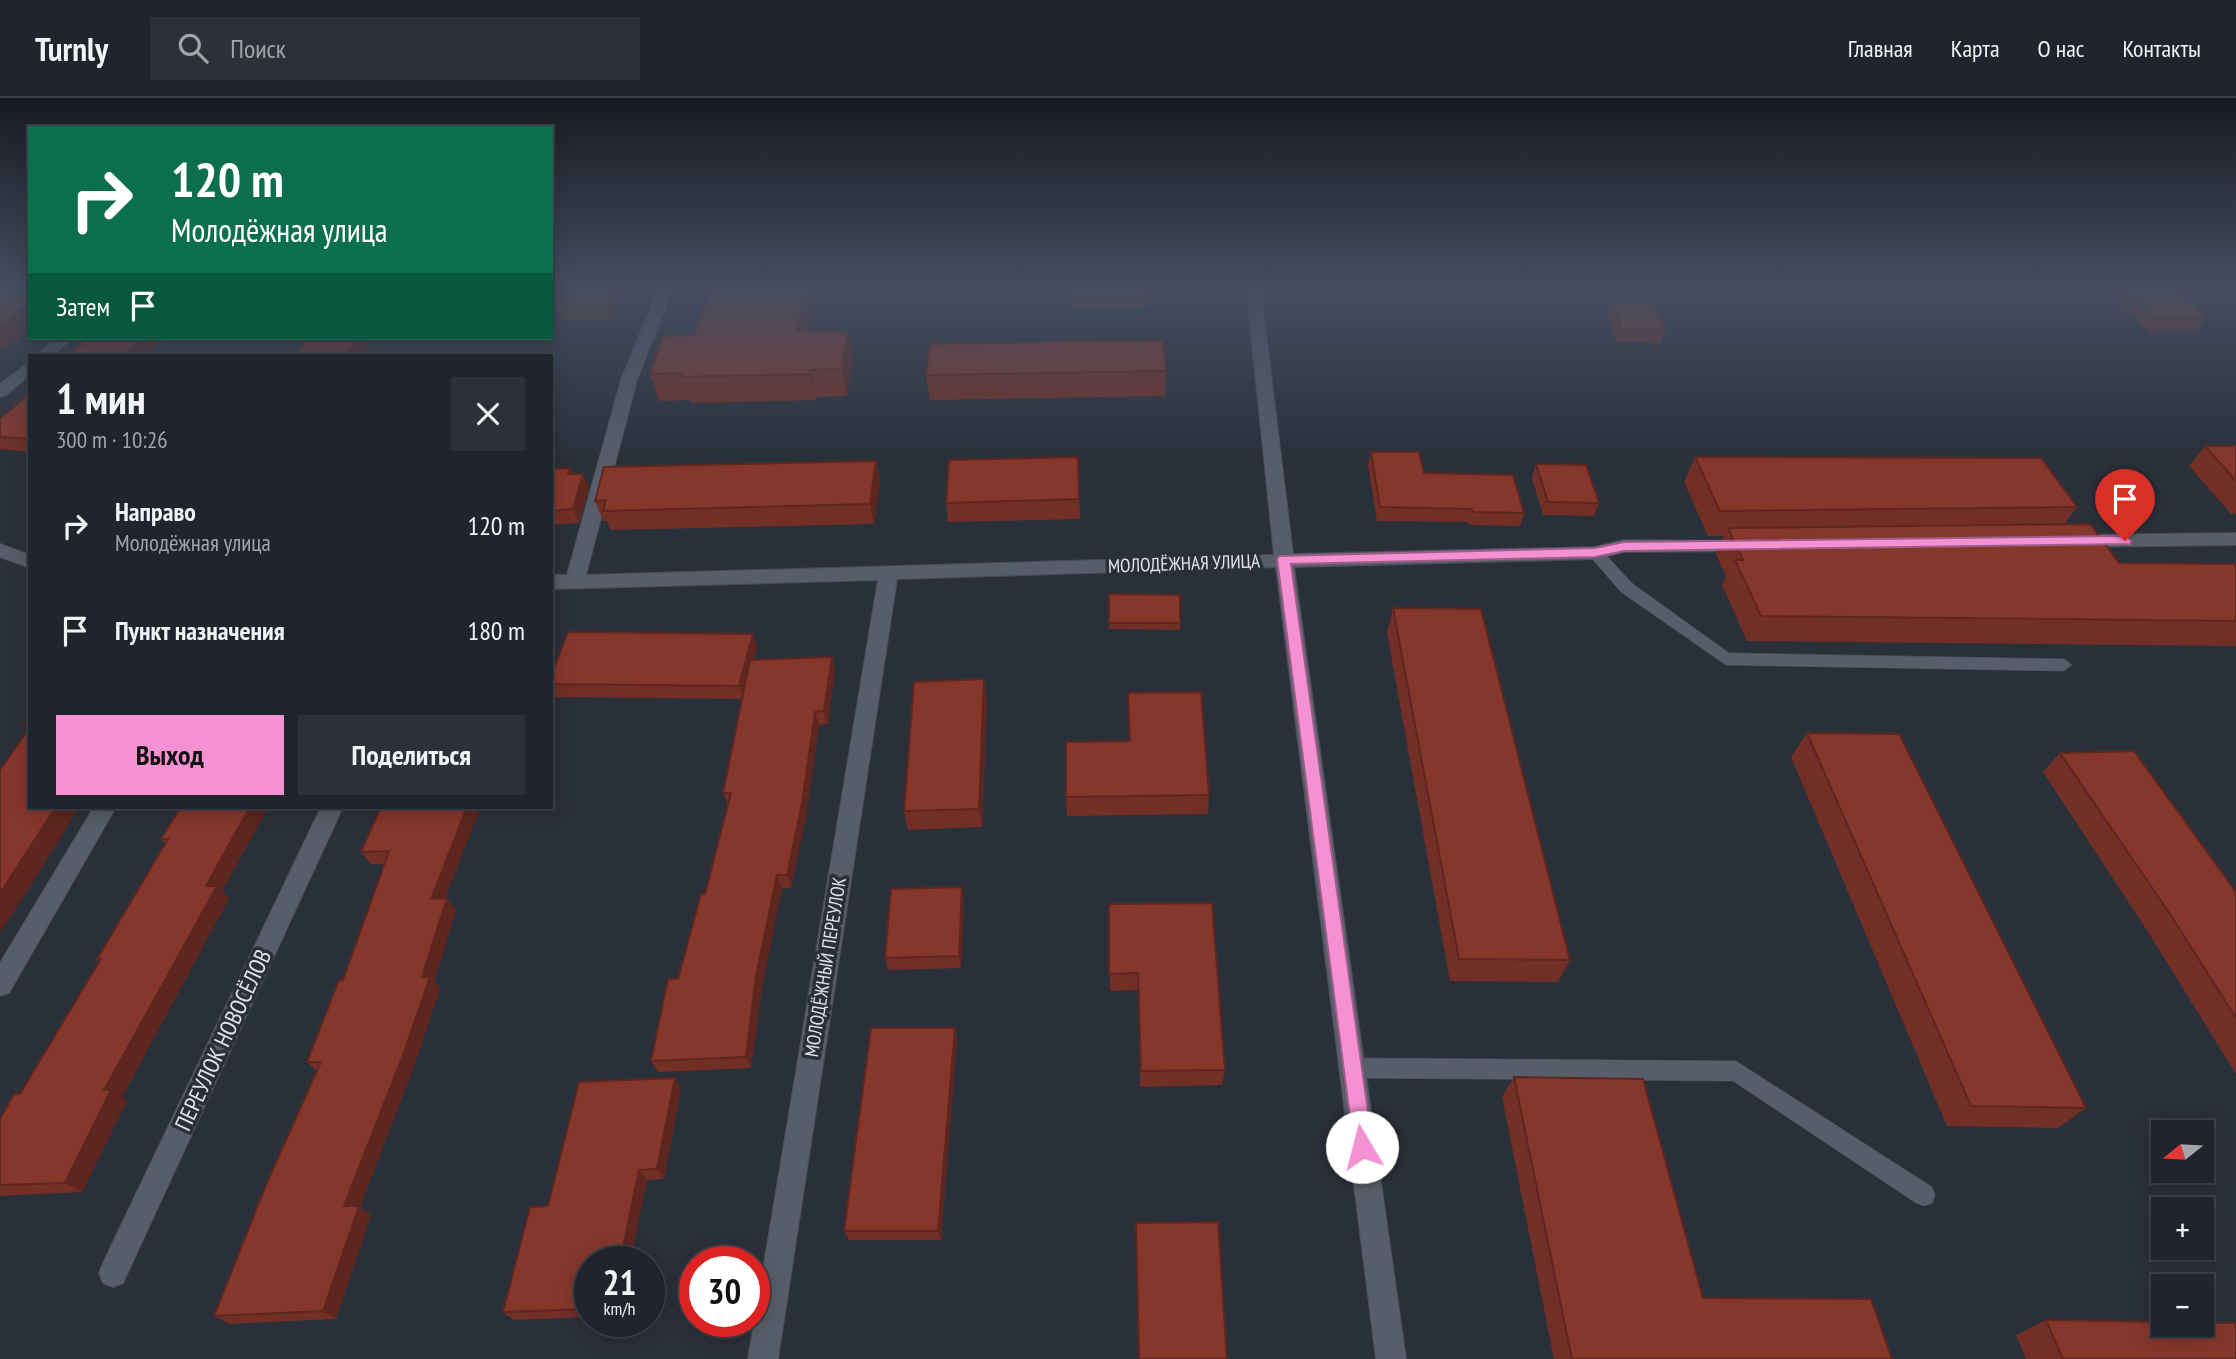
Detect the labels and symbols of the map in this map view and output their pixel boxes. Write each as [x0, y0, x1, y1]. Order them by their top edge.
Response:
pin [2095, 469, 2155, 541]
street label: МОЛОДЁЖНАЯ УЛИЦА [1108, 548, 1260, 578]
street label: МОЛОДЁЖНЫЙ ПЕРЕУЛОК [799, 875, 851, 1059]
street label: ПЕРЕУЛОК НОВОСЁЛОВ [168, 945, 277, 1135]
position arrow [1325, 1110, 1399, 1184]
north arrow [2151, 1120, 2214, 1183]
speed limit sign: 30 [679, 1246, 770, 1337]

